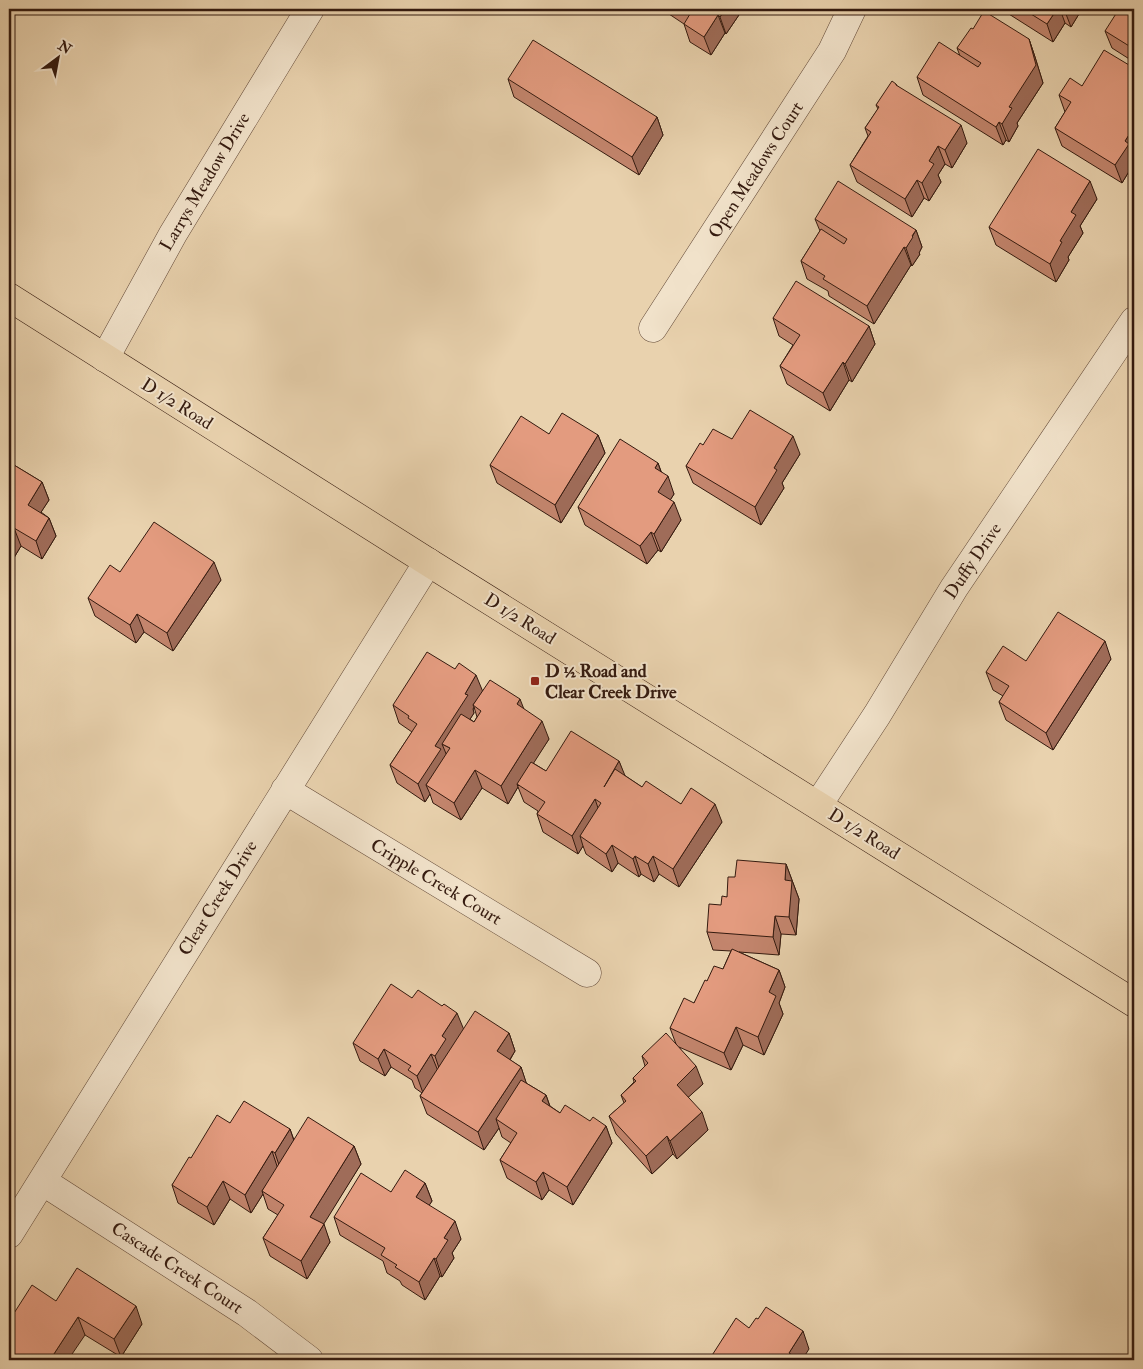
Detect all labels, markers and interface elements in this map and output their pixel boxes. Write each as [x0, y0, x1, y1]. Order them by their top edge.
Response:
north arrow [32, 32, 82, 82]
text: N [54, 36, 75, 58]
street label: Open Meadows Court [703, 97, 809, 243]
street label: Larrys Meadow Drive [155, 108, 256, 255]
street label: D 1/2 Road [137, 373, 217, 435]
street label: Duffy Drive [939, 518, 1007, 604]
street label: D 1/2 Road [480, 588, 560, 650]
place label: D ½ Road and Clear Creek Drive [545, 660, 677, 704]
marker: D ½ Road and Clear Creek Drive [529, 675, 541, 687]
street label: D 1/2 Road [824, 803, 904, 865]
street label: Cripple Creek Court [366, 834, 506, 930]
street label: Clear Creek Drive [173, 836, 263, 960]
street label: Cascade Creek Court [107, 1217, 247, 1319]

